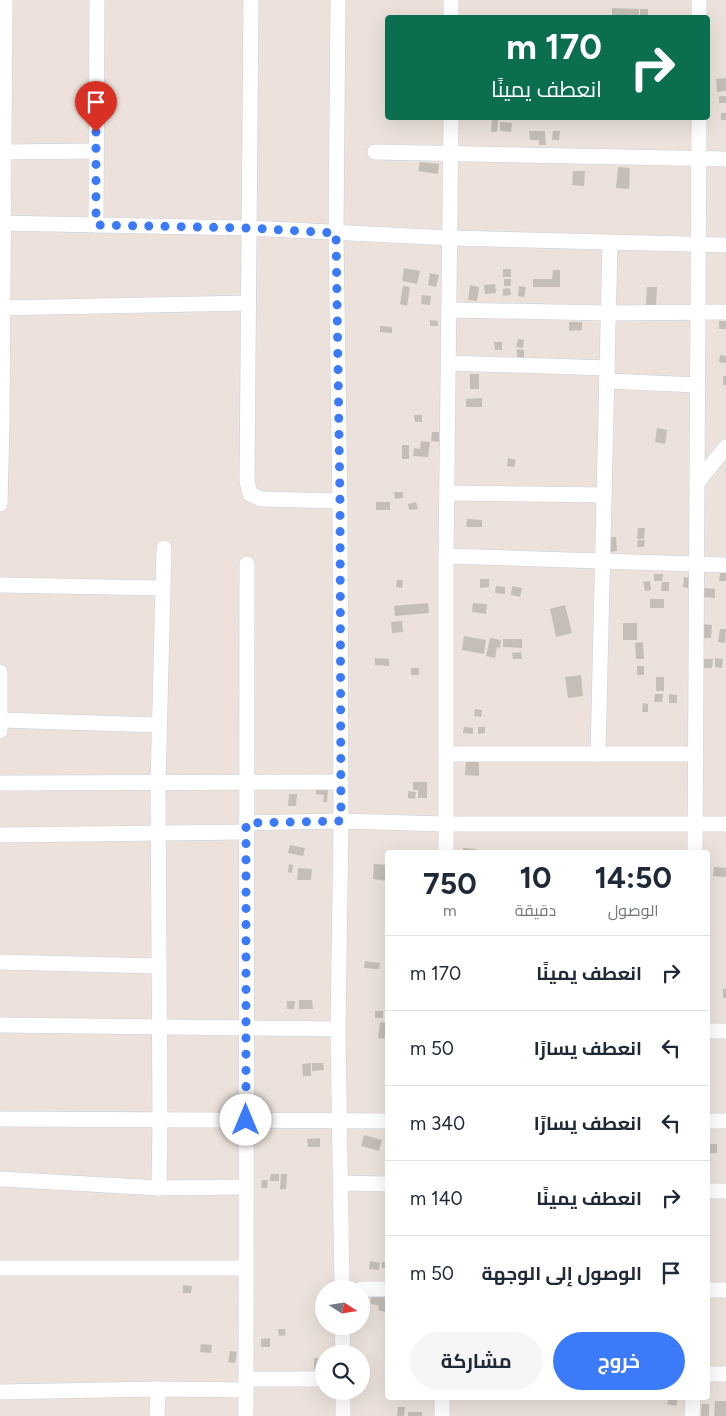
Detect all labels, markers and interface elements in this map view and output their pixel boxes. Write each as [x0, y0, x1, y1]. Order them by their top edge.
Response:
text: 170 m [506, 26, 602, 68]
icon: right [620, 35, 685, 100]
text: انعطف يمينًا [491, 76, 602, 103]
pin [75, 81, 117, 132]
icon: arrive [82, 88, 110, 116]
text: 10 [519, 859, 552, 896]
text: 14:50 [594, 859, 672, 896]
text: 750 [423, 865, 477, 902]
text: m [443, 901, 457, 920]
text: دقيقة [515, 901, 556, 920]
text: الوصول [608, 901, 659, 920]
icon: right [657, 959, 685, 987]
text: 170 m [410, 962, 461, 985]
text: انعطف يمينًا [536, 962, 642, 985]
icon: left [657, 1034, 685, 1062]
text: 50 m [410, 1037, 454, 1060]
text: انعطف يسارًا [534, 1037, 642, 1060]
position arrow [219, 1093, 271, 1145]
icon: left [657, 1109, 685, 1137]
text: 340 m [410, 1112, 465, 1135]
text: انعطف يسارًا [534, 1112, 642, 1135]
icon: right [657, 1184, 685, 1212]
text: 140 m [410, 1187, 463, 1210]
text: انعطف يمينًا [536, 1187, 642, 1210]
icon: arrive [657, 1259, 685, 1287]
text: 50 m [410, 1262, 454, 1285]
text: الوصول إلى الوجهة [482, 1262, 642, 1285]
north arrow [315, 1280, 370, 1335]
map controls [315, 1280, 370, 1400]
button: مشاركة [410, 1332, 543, 1390]
button: خروج [553, 1332, 685, 1390]
button: search [315, 1345, 370, 1400]

